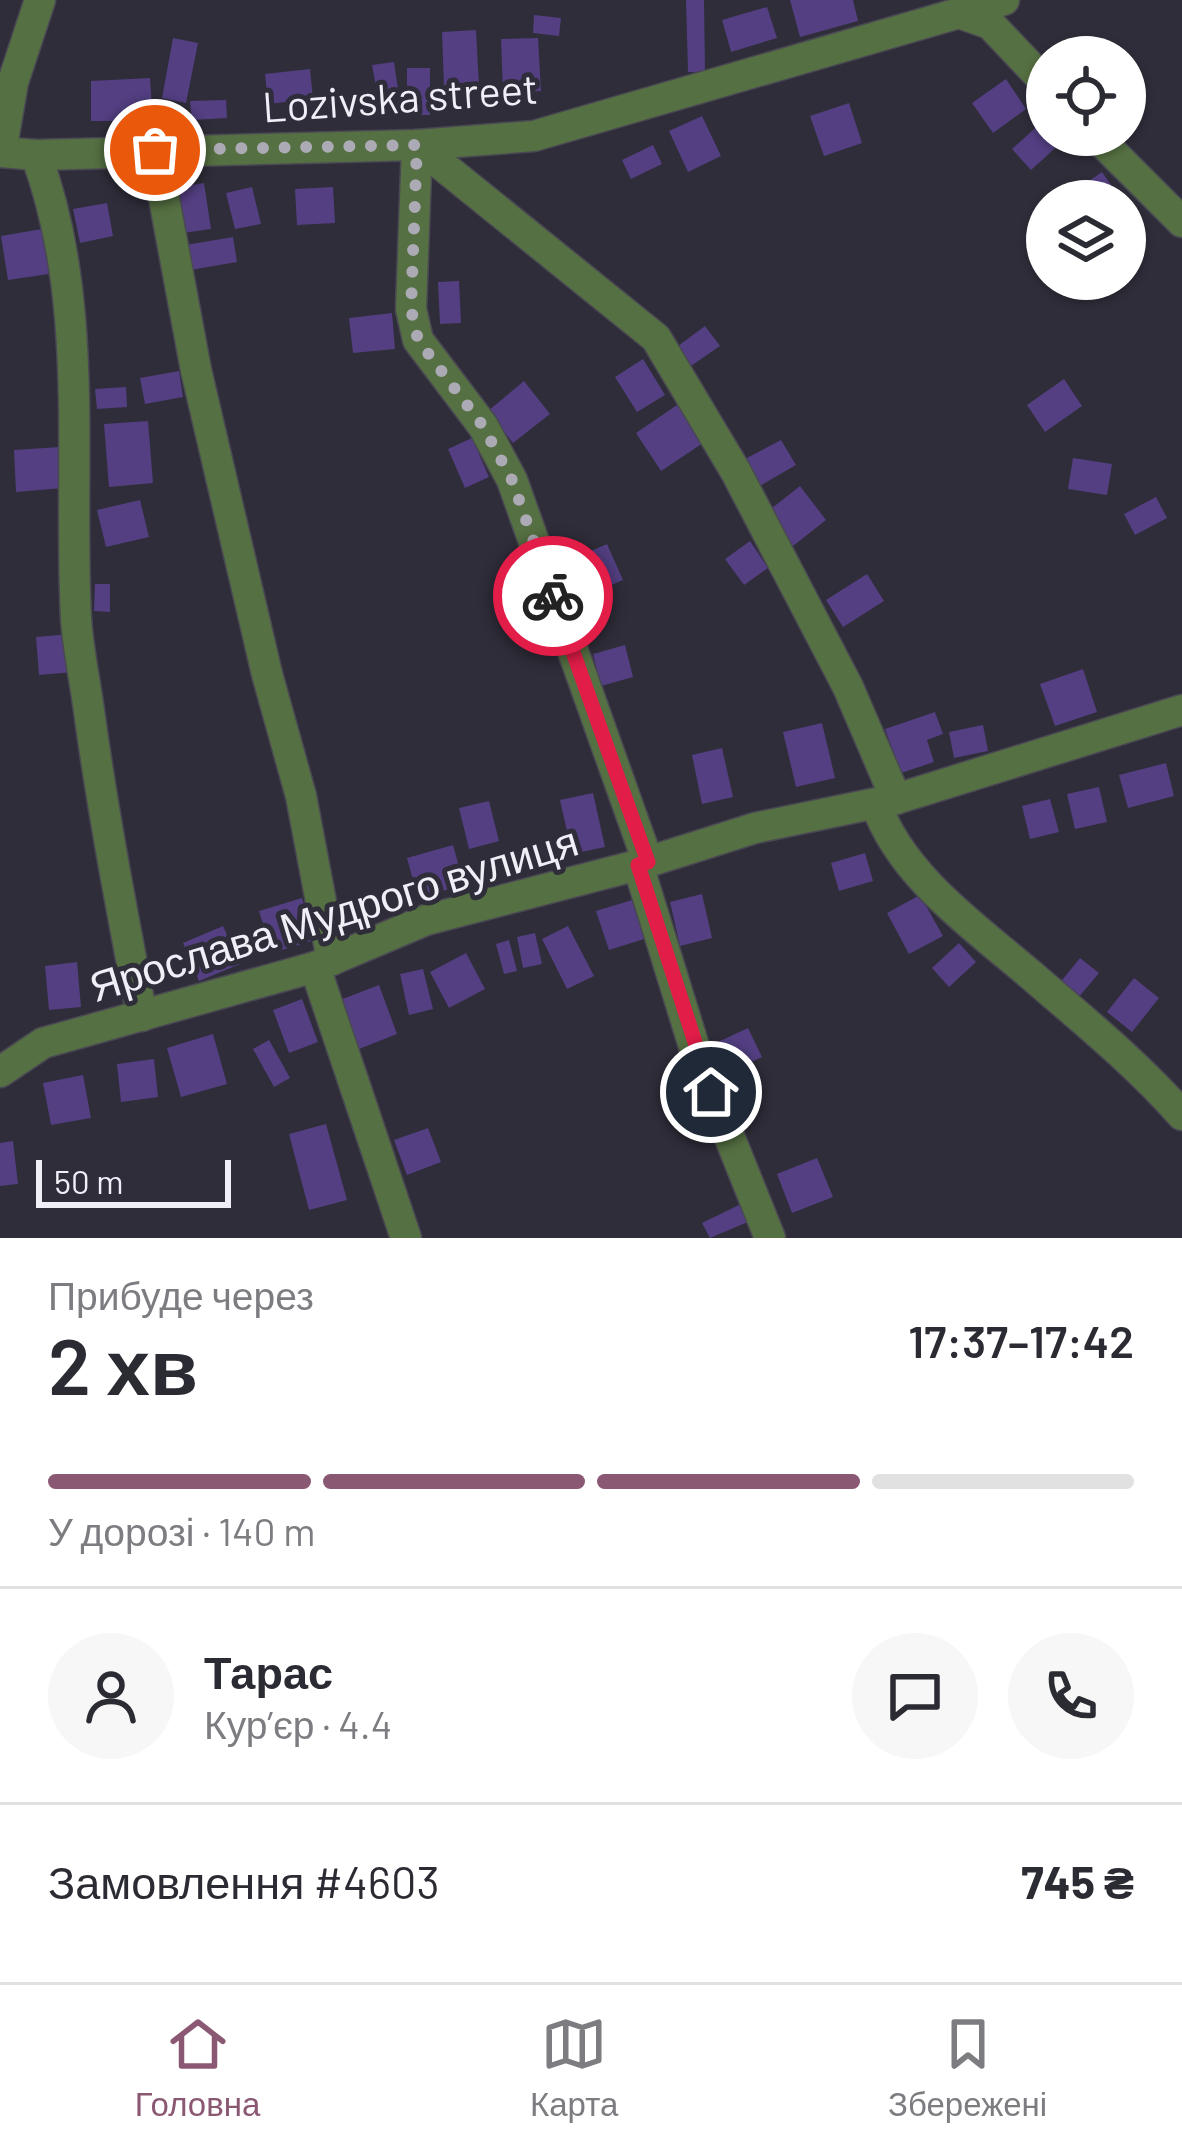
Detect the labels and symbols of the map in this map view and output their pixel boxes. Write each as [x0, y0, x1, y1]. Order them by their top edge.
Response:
street label: Lozivska street [261, 61, 539, 131]
pin [104, 99, 206, 201]
courier [493, 536, 613, 656]
street label: Ярослава Мудрого вулиця [83, 814, 584, 1011]
pin [660, 1041, 762, 1143]
scale bar [36, 1154, 231, 1207]

